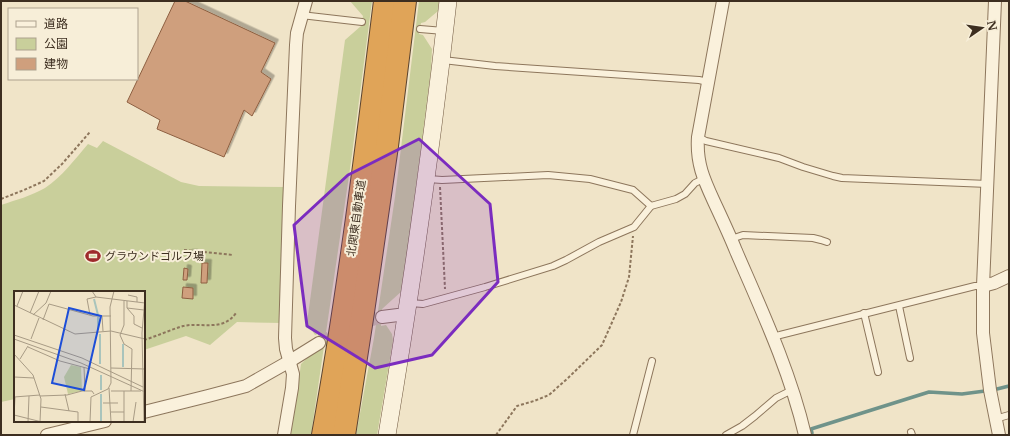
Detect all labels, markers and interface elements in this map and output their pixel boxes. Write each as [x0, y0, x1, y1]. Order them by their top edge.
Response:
legend [8, 8, 138, 80]
north arrow [962, 8, 1002, 48]
text: 道路 [44, 16, 68, 31]
text: N [984, 19, 1000, 33]
text: 公園 [44, 36, 68, 51]
text: 建物 [44, 56, 68, 71]
street label: 北関東自動車道 [344, 179, 368, 257]
sports icon: グラウンドゴルフ場 [84, 247, 102, 265]
place label: グラウンドゴルフ場 [105, 249, 204, 263]
inset map [14, 291, 145, 422]

